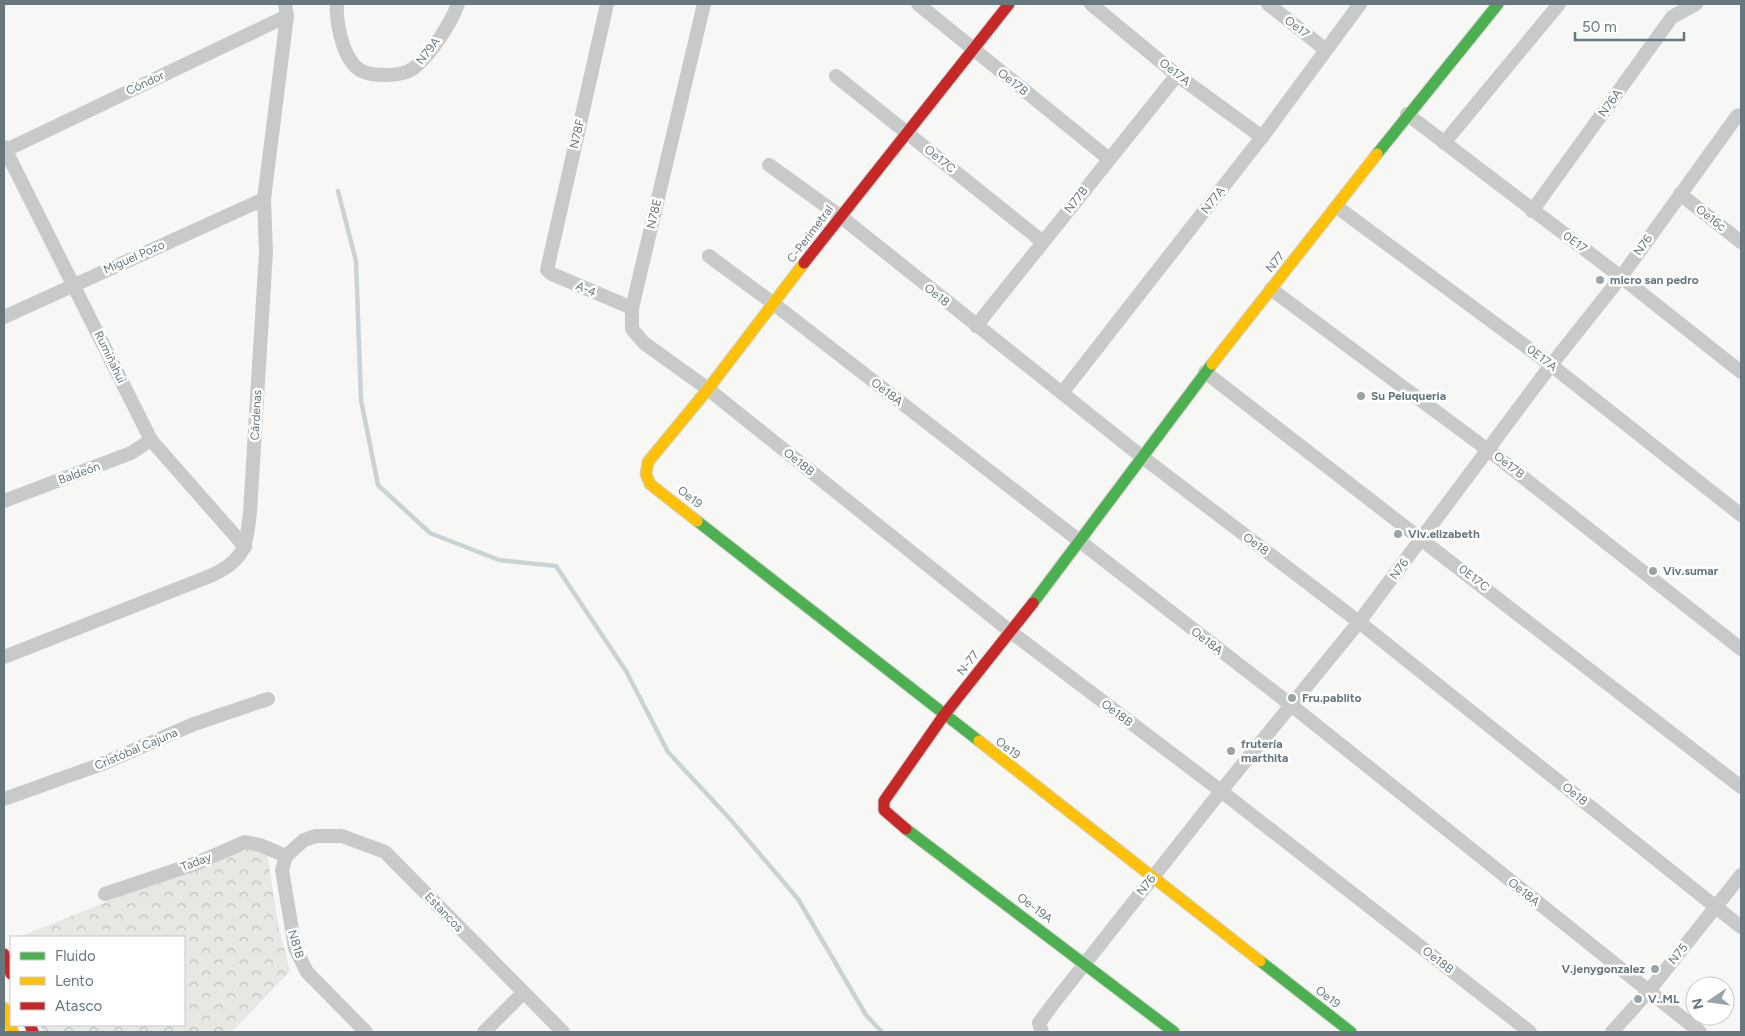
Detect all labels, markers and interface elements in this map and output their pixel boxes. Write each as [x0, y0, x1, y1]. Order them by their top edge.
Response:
scale bar [1575, 10, 1684, 42]
street label: Oe17 [1282, 13, 1312, 41]
text: 50 m [1582, 18, 1617, 36]
street label: N79A [413, 35, 443, 67]
street label: Oe17A [1157, 56, 1193, 88]
street label: Oe17B [995, 66, 1031, 98]
street label: Cóndor [124, 68, 166, 98]
street label: N76A [1595, 86, 1625, 120]
street label: N78F [567, 118, 587, 150]
street label: Oe17C [922, 142, 959, 176]
street label: N77B [1061, 184, 1091, 216]
street label: N77A [1198, 184, 1228, 216]
street label: N78E [644, 198, 664, 230]
street label: Oe16c [1693, 202, 1729, 234]
street label: C-Perimetral [784, 203, 836, 265]
street label: 0E17 [1560, 229, 1590, 256]
street label: N76 [1631, 232, 1655, 258]
street label: Miguel Pozo [101, 237, 167, 277]
street label: N77 [1263, 249, 1288, 275]
place label: micro san pedro [1610, 273, 1699, 287]
marker: micro san pedro [1594, 274, 1606, 286]
street label: A-4 [574, 279, 599, 300]
street label: Oe18 [922, 281, 952, 309]
street label: Rumiñahui [91, 329, 129, 385]
street label: 0E17A [1524, 342, 1560, 374]
street label: Oe18A [868, 375, 906, 409]
street label: Cárdenas [248, 389, 264, 441]
place label: Su Peluqueria [1371, 389, 1446, 403]
marker: Su Peluqueria [1355, 390, 1367, 402]
street label: Oe18B [781, 445, 817, 479]
street label: Oe17B [1491, 449, 1527, 481]
street label: Baldeón [56, 459, 102, 487]
street label: Oe19 [675, 483, 705, 511]
place label: Viv.elizabeth [1408, 527, 1480, 541]
marker: Viv.elizabeth [1392, 528, 1404, 540]
street label: Oe18 [1241, 530, 1271, 558]
street label: N76 [1387, 556, 1411, 582]
street label: 0E17C [1456, 562, 1492, 594]
place label: Viv.sumar [1663, 564, 1719, 578]
marker: Viv.sumar [1647, 565, 1659, 577]
street label: Oe18A [1188, 624, 1226, 658]
street label: N-77 [954, 648, 982, 678]
place label: Fru.pablito [1302, 691, 1361, 705]
marker: Fru.pablito [1286, 692, 1298, 704]
street label: Oe18B [1099, 697, 1135, 729]
street label: Cristóbal Cajuna [92, 725, 180, 773]
street label: Oe19 [993, 734, 1023, 762]
place label: frutería marthita [1241, 737, 1288, 765]
marker: frutería marthita [1225, 745, 1237, 757]
street label: Oe18 [1560, 780, 1590, 808]
street label: Taday [179, 850, 214, 874]
street label: N76 [1134, 872, 1159, 898]
street label: Oe18A [1505, 875, 1543, 909]
street label: Estancos [422, 889, 466, 935]
street label: Oe-19A [1015, 890, 1055, 926]
street label: N81B [285, 928, 307, 960]
legend [10, 936, 185, 1026]
street label: N75 [1665, 941, 1691, 967]
street label: Oe18B [1420, 944, 1456, 976]
text: Fluido [55, 947, 96, 965]
place label: V.jenygonzalez [1561, 962, 1645, 976]
marker: V.jenygonzalez [1649, 963, 1661, 975]
text: Lento [55, 972, 94, 990]
north arrow [1685, 976, 1735, 1026]
street label: Oe19 [1313, 983, 1343, 1011]
place label: V..ML [1648, 992, 1680, 1006]
marker: V..ML [1632, 993, 1644, 1005]
text: Atasco [55, 997, 103, 1015]
text: N [1688, 997, 1707, 1011]

